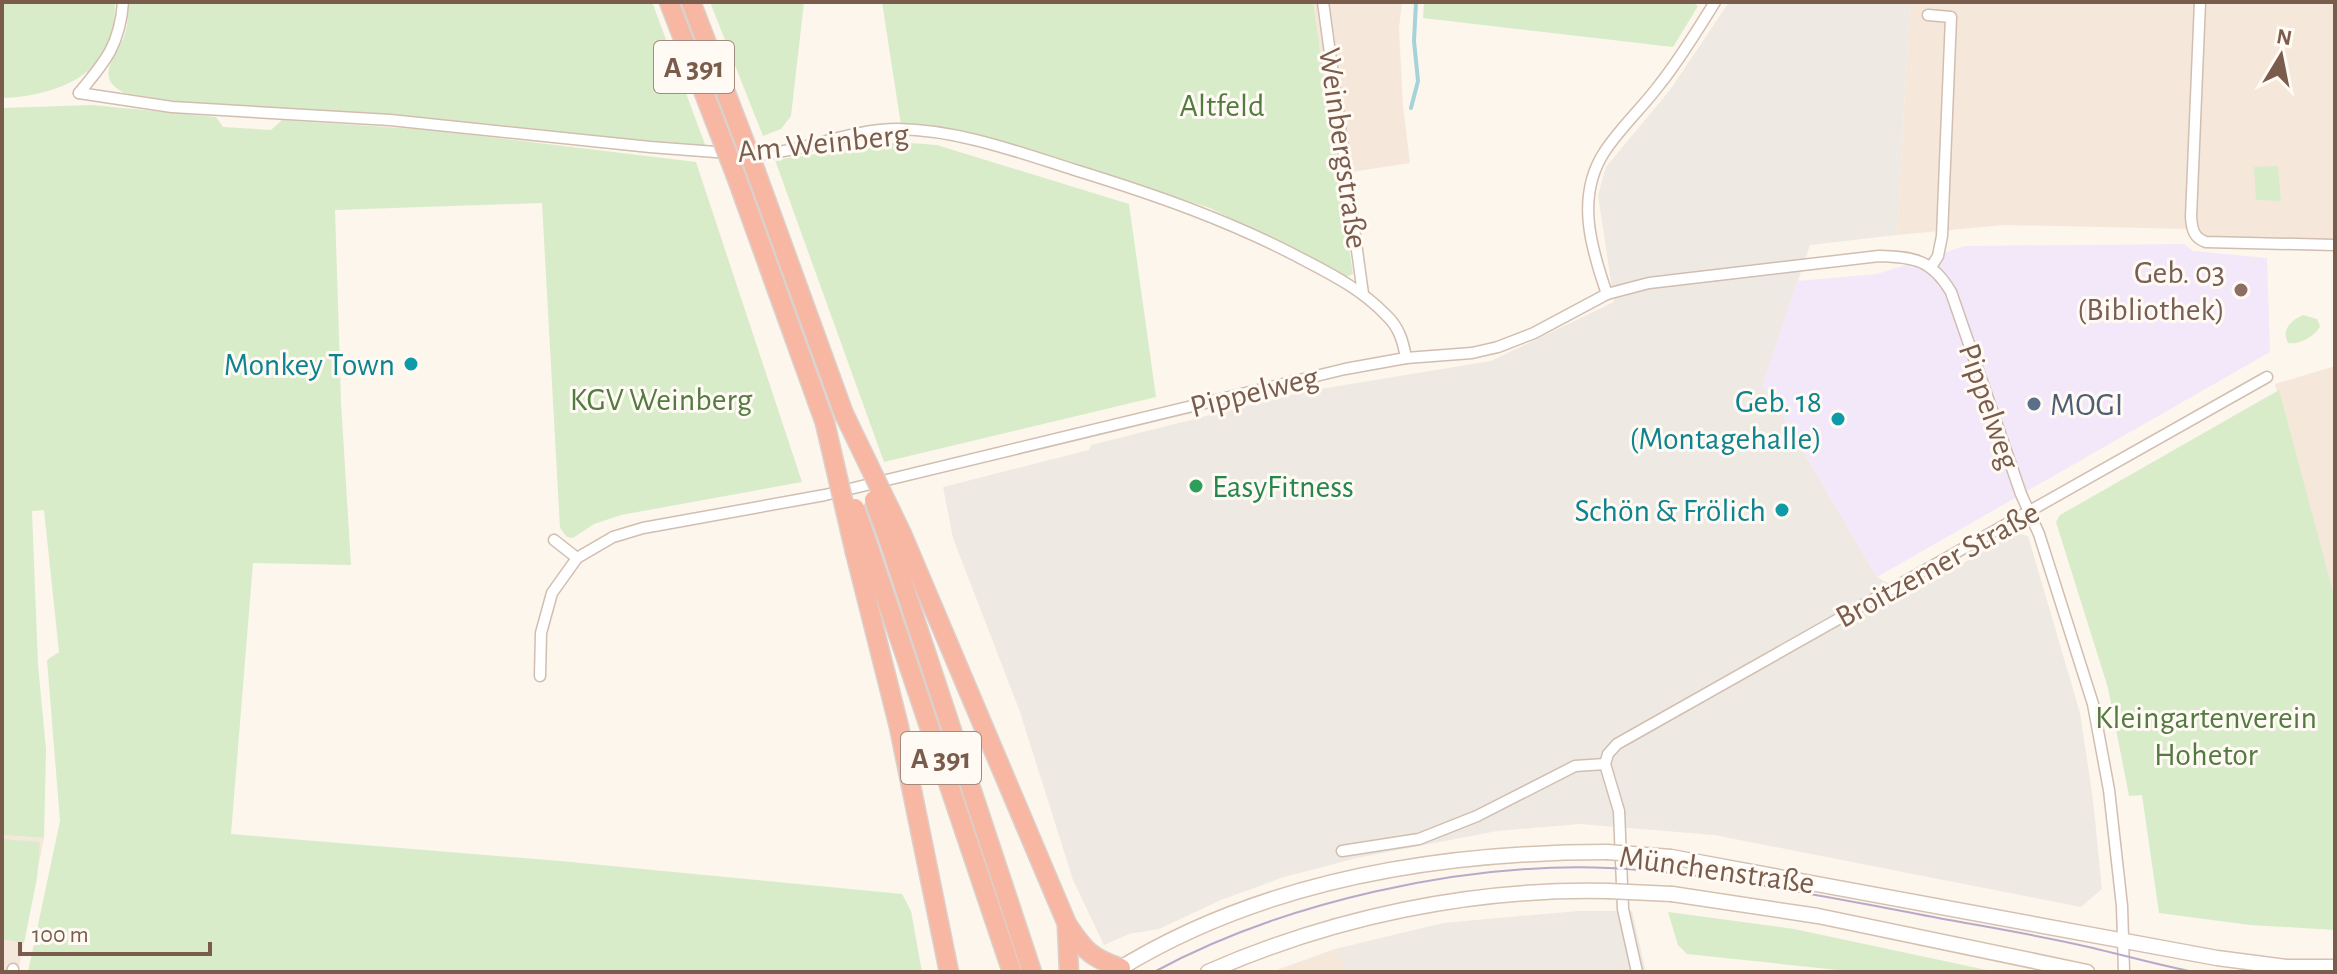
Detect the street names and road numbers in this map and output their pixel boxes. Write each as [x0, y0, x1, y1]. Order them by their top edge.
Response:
road number: A 391 [654, 41, 734, 93]
street label: Weinbergstraße [1313, 46, 1373, 251]
street label: Am Weinberg [736, 118, 911, 168]
street label: Pippelweg [1953, 339, 2026, 474]
street label: Pippelweg [1187, 361, 1322, 423]
street label: Broitzemer Straße [1831, 496, 2044, 634]
road number: A 391 [901, 732, 981, 784]
street label: Münchenstraße [1617, 840, 1816, 900]

